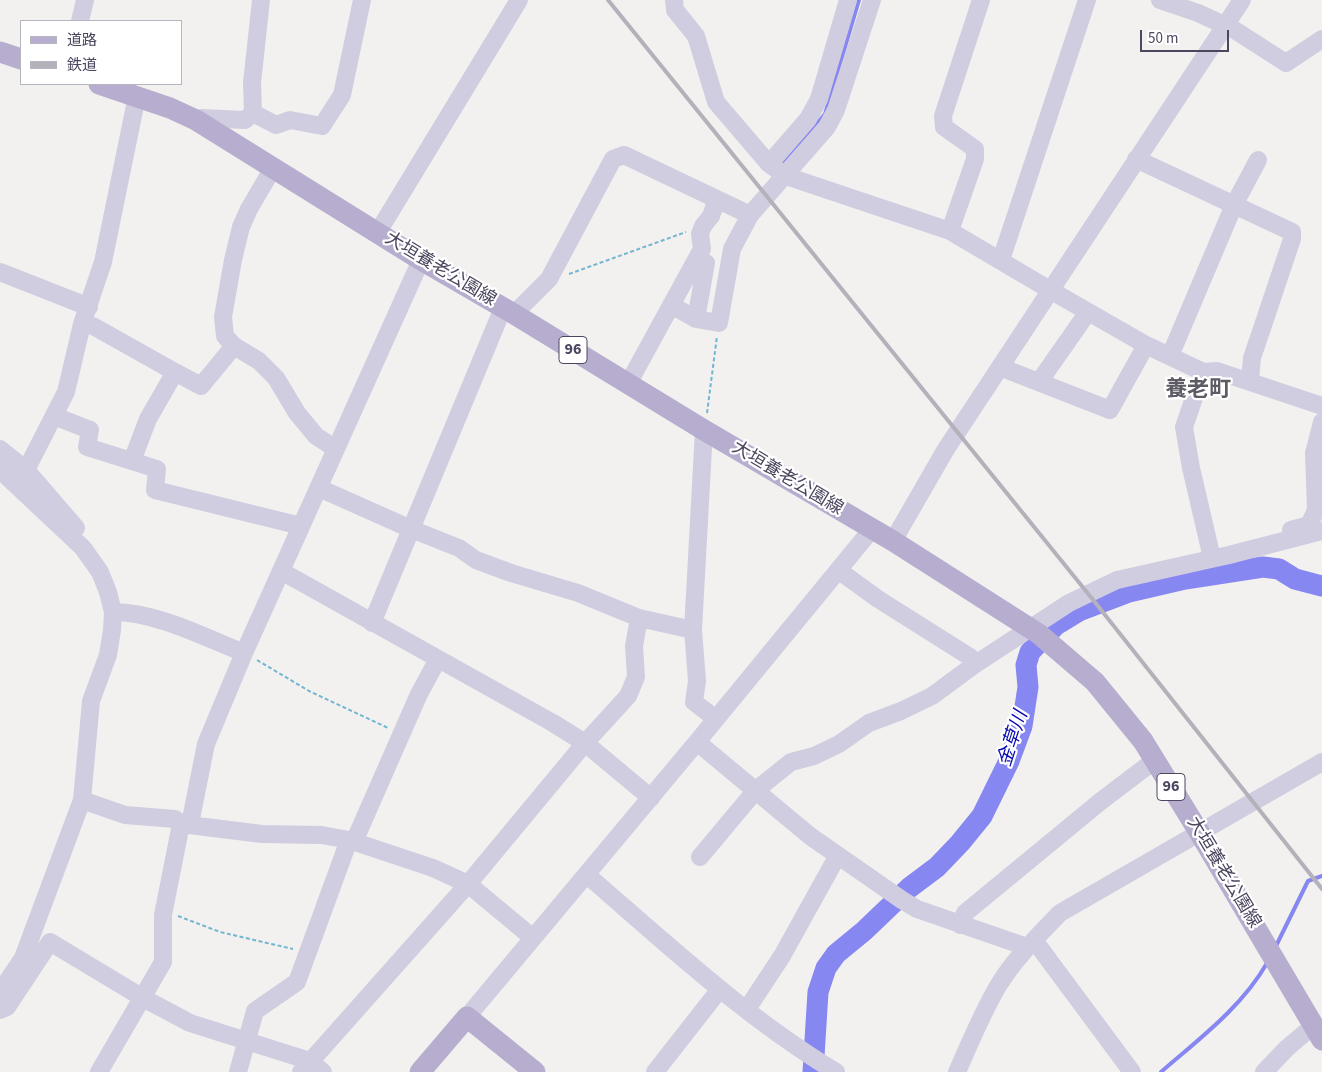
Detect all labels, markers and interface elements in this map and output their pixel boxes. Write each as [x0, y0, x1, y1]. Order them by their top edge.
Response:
legend [20, 20, 182, 85]
scale bar [1142, 20, 1231, 52]
text: 50 m [1148, 28, 1178, 49]
text: 道路 [67, 30, 97, 51]
text: 鉄道 [67, 55, 97, 76]
street label: 大垣養老公園線 [380, 228, 500, 312]
road number: 96 [559, 336, 587, 364]
district label: 養老町 [1165, 378, 1231, 404]
street label: 大垣養老公園線 [727, 437, 847, 521]
water label: 金草川 [994, 708, 1034, 770]
road number: 96 [1157, 774, 1185, 800]
street label: 大垣養老公園線 [1181, 813, 1265, 933]

